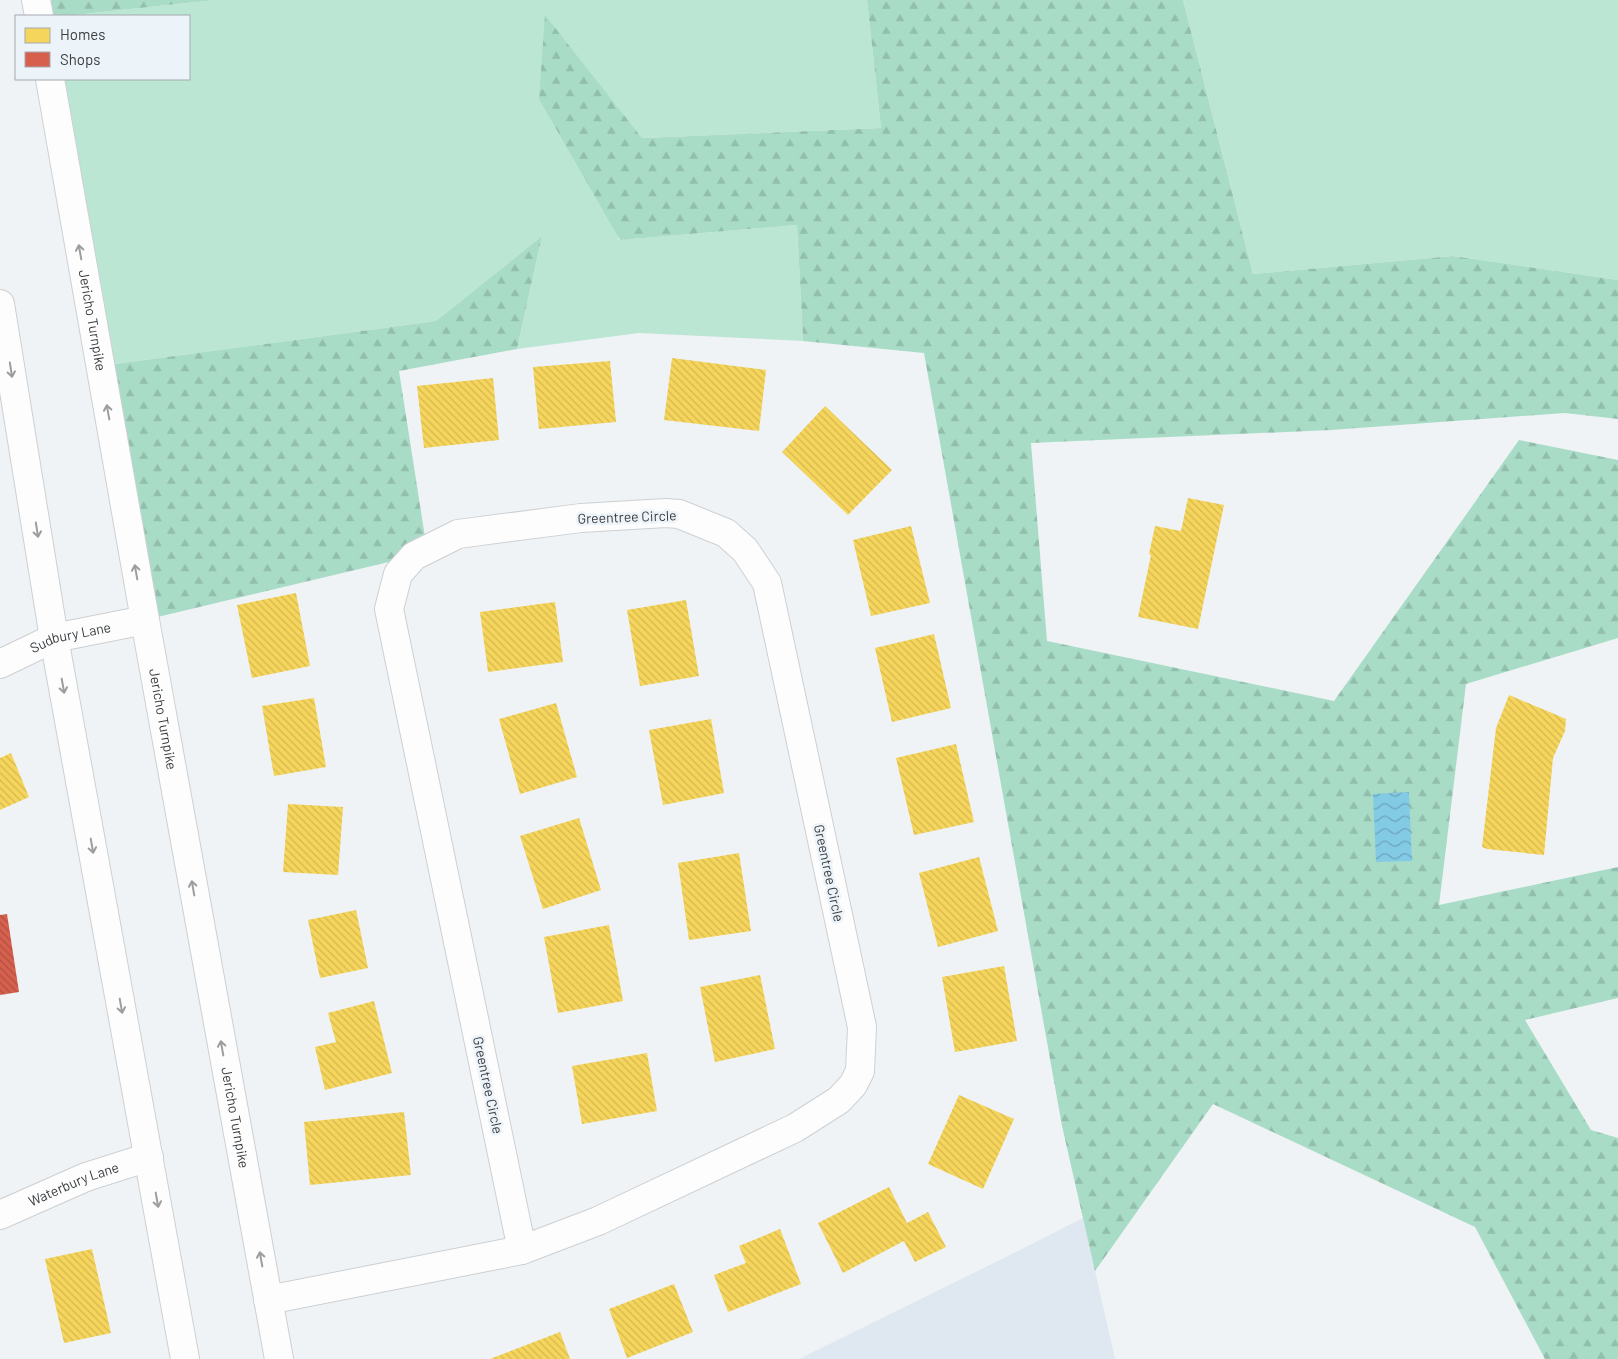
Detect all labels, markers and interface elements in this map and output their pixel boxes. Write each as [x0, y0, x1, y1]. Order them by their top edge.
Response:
legend [15, 15, 190, 80]
text: Homes [60, 25, 105, 43]
text: Shops [60, 50, 100, 68]
one-way arrow [74, 244, 84, 260]
street label: Jericho Turnpike [76, 268, 110, 372]
one-way arrow [6, 361, 16, 377]
one-way arrow [103, 404, 112, 420]
street label: Greentree Circle [577, 506, 677, 527]
one-way arrow [32, 522, 42, 538]
one-way arrow [131, 564, 141, 580]
street label: Sudbury Lane [27, 618, 112, 656]
street label: Jericho Turnpike [146, 667, 181, 771]
one-way arrow [59, 678, 68, 694]
street label: Greentree Circle [811, 823, 848, 923]
one-way arrow [88, 838, 98, 854]
one-way arrow [188, 880, 198, 896]
one-way arrow [117, 997, 127, 1013]
street label: Greentree Circle [470, 1035, 507, 1135]
one-way arrow [217, 1040, 227, 1056]
street label: Jericho Turnpike [218, 1066, 253, 1169]
street label: Waterbury Lane [26, 1158, 121, 1209]
one-way arrow [152, 1192, 162, 1208]
one-way arrow [255, 1252, 265, 1268]

